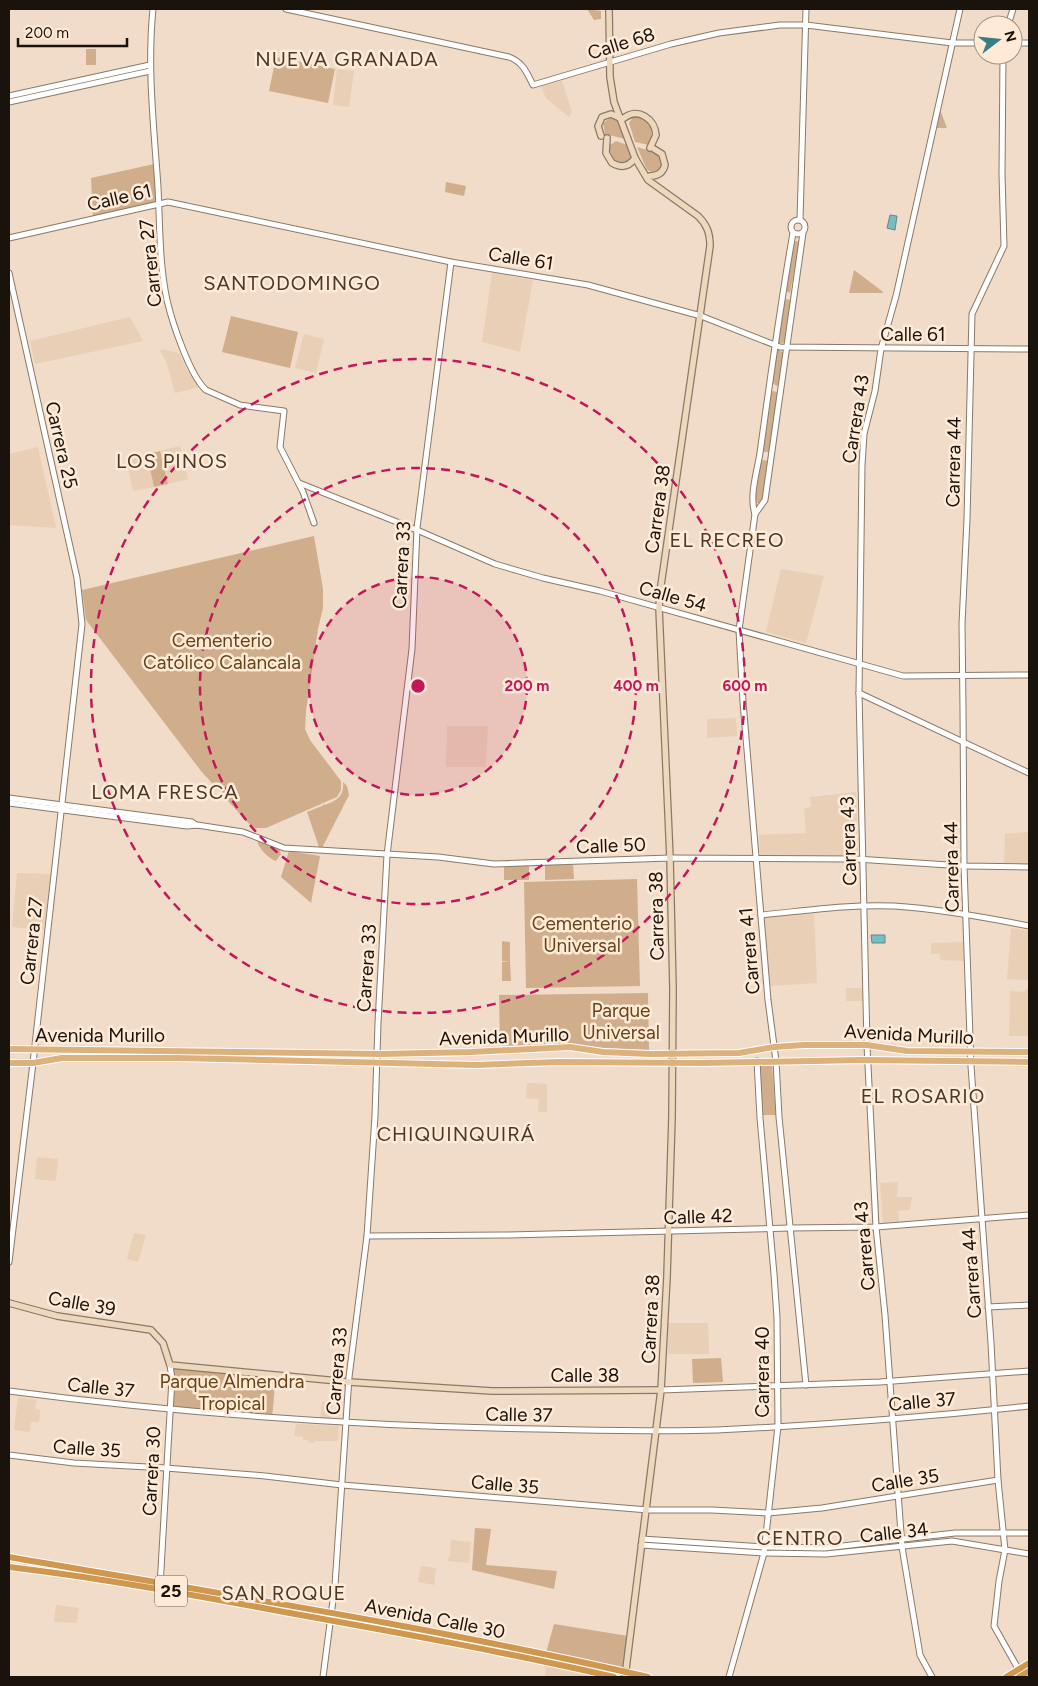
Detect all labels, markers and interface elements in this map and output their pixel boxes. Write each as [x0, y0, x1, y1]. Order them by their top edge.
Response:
scale bar [18, 15, 126, 47]
north arrow [973, 15, 1023, 65]
street label: Calle 68 [585, 22, 658, 65]
text: 200 m [25, 24, 69, 42]
text: N [1000, 29, 1020, 44]
district label: NUEVA GRANADA [255, 47, 439, 71]
street label: Calle 61 [85, 179, 154, 216]
street label: Carrera 27 [134, 218, 167, 308]
street label: Calle 61 [487, 242, 555, 275]
district label: SANTODOMINGO [203, 271, 381, 295]
street label: Calle 61 [880, 323, 946, 346]
street label: Carrera 43 [837, 373, 874, 465]
street label: Carrera 25 [40, 399, 83, 491]
street label: Carrera 44 [941, 416, 966, 508]
district label: LOS PINOS [116, 449, 228, 473]
street label: Carrera 38 [640, 463, 675, 555]
street label: Carrera 33 [388, 520, 415, 610]
district label: EL RECREO [670, 528, 784, 552]
street label: Calle 54 [636, 576, 710, 617]
park label: Cementerio Católico Calancala [143, 629, 301, 674]
centre of rings [409, 677, 427, 695]
text: 200 m [505, 677, 549, 695]
text: 400 m [613, 677, 659, 695]
text: 600 m [723, 677, 767, 695]
district label: LOMA FRESCA [91, 780, 239, 804]
street label: Carrera 43 [835, 796, 862, 886]
street label: Carrera 44 [939, 821, 964, 913]
street label: Calle 50 [576, 833, 646, 858]
street label: Carrera 38 [644, 871, 669, 961]
street label: Carrera 27 [15, 896, 48, 986]
street label: Carrera 41 [734, 907, 765, 995]
park label: Cementerio Universal [532, 912, 632, 957]
street label: Carrera 33 [352, 923, 381, 1013]
park label: Parque Universal [582, 999, 660, 1044]
street label: Avenida Murillo [843, 1020, 975, 1049]
street label: Avenida Murillo [439, 1023, 569, 1050]
street label: Avenida Murillo [35, 1024, 165, 1047]
district label: EL ROSARIO [861, 1084, 985, 1108]
district label: CHIQUINQUIRÁ [377, 1122, 535, 1146]
street label: Carrera 43 [849, 1200, 880, 1292]
street label: Calle 42 [663, 1204, 733, 1229]
street label: Carrera 44 [957, 1227, 986, 1319]
street label: Carrera 38 [637, 1274, 664, 1364]
street label: Calle 39 [46, 1286, 117, 1321]
street label: Carrera 33 [321, 1326, 352, 1416]
street label: Carrera 40 [751, 1326, 774, 1418]
street label: Calle 38 [551, 1364, 619, 1387]
park label: Parque Almendra Tropical [159, 1370, 305, 1415]
street label: Calle 37 [66, 1373, 136, 1402]
street label: Calle 37 [887, 1387, 957, 1416]
street label: Calle 37 [485, 1402, 553, 1427]
street label: Carrera 30 [138, 1426, 165, 1517]
street label: Calle 35 [52, 1435, 122, 1462]
street label: Calle 35 [870, 1464, 941, 1497]
street label: Calle 35 [470, 1470, 540, 1499]
street label: Calle 34 [859, 1517, 930, 1548]
district label: CENTRO [757, 1526, 843, 1550]
road number: 25 [155, 1575, 187, 1606]
district label: SAN ROQUE [222, 1581, 346, 1605]
street label: Avenida Calle 30 [363, 1594, 507, 1643]

